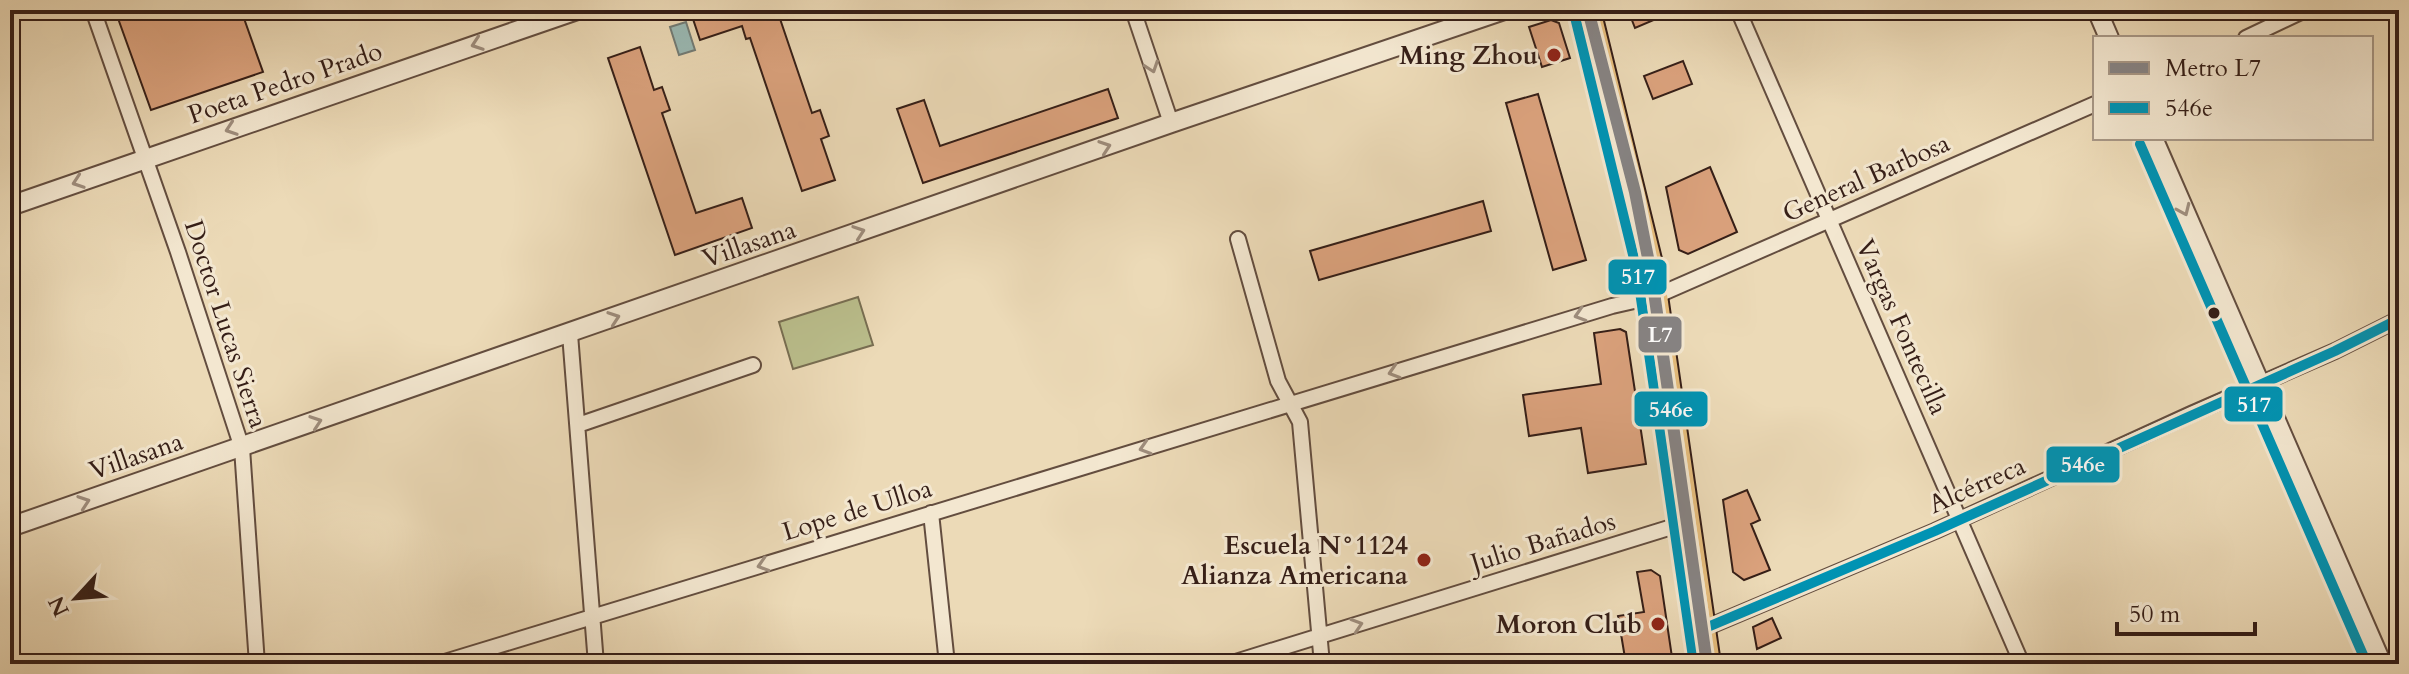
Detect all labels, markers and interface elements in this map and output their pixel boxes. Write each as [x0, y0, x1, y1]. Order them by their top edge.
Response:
street label: Poeta Pedro Prado [183, 33, 387, 133]
one-way arrow [471, 35, 485, 51]
legend [2093, 36, 2373, 140]
place label: Ming Zhou [1399, 38, 1538, 73]
marker: Ming Zhou [1545, 46, 1563, 64]
text: Metro L7 [2165, 52, 2261, 85]
one-way arrow [1143, 59, 1159, 73]
text: 546e [2165, 92, 2213, 125]
one-way arrow [225, 119, 239, 135]
street label: General Barbosa [1777, 125, 1955, 231]
one-way arrow [1097, 140, 1111, 156]
one-way arrow [72, 172, 86, 189]
one-way arrow [2175, 201, 2191, 216]
street label: Villasana [698, 212, 800, 276]
street label: Doctor Lucas Sierra [176, 215, 276, 433]
one-way arrow [852, 226, 866, 242]
street label: Vargas Fontecilla [1848, 234, 1956, 420]
line badge: 517 [1607, 258, 1668, 296]
text: 517 [1621, 262, 1655, 292]
unlabelled marker [2206, 305, 2222, 321]
one-way arrow [1574, 306, 1588, 322]
one-way arrow [606, 312, 620, 328]
line badge: L7 [1637, 315, 1683, 354]
text: L7 [1647, 320, 1673, 350]
one-way arrow [1387, 363, 1401, 379]
line badge: 517 [2223, 385, 2284, 423]
line badge: 546e [1633, 390, 1709, 428]
text: 517 [2237, 390, 2271, 420]
text: 546e [1649, 395, 1693, 425]
one-way arrow [308, 415, 322, 432]
street label: Villasana [85, 424, 187, 488]
one-way arrow [1139, 439, 1152, 455]
line badge: 546e [2045, 445, 2121, 484]
street label: Alcérreca [1923, 448, 2031, 522]
text: 546e [2061, 450, 2105, 480]
street label: Lope de Ulloa [778, 471, 936, 549]
one-way arrow [76, 495, 90, 511]
street label: Julio Bañados [1463, 503, 1620, 582]
place label: Escuela N°1124 Alianza Americana [1181, 528, 1408, 593]
marker: Escuela N°1124 Alianza Americana [1415, 551, 1433, 569]
one-way arrow [756, 555, 770, 571]
north arrow [36, 558, 116, 638]
scale bar [2117, 586, 2255, 636]
text: N [41, 591, 77, 621]
text: 50 m [2129, 598, 2181, 631]
place label: Moron Club [1496, 607, 1642, 642]
marker: Moron Club [1649, 615, 1667, 633]
one-way arrow [1350, 618, 1363, 634]

